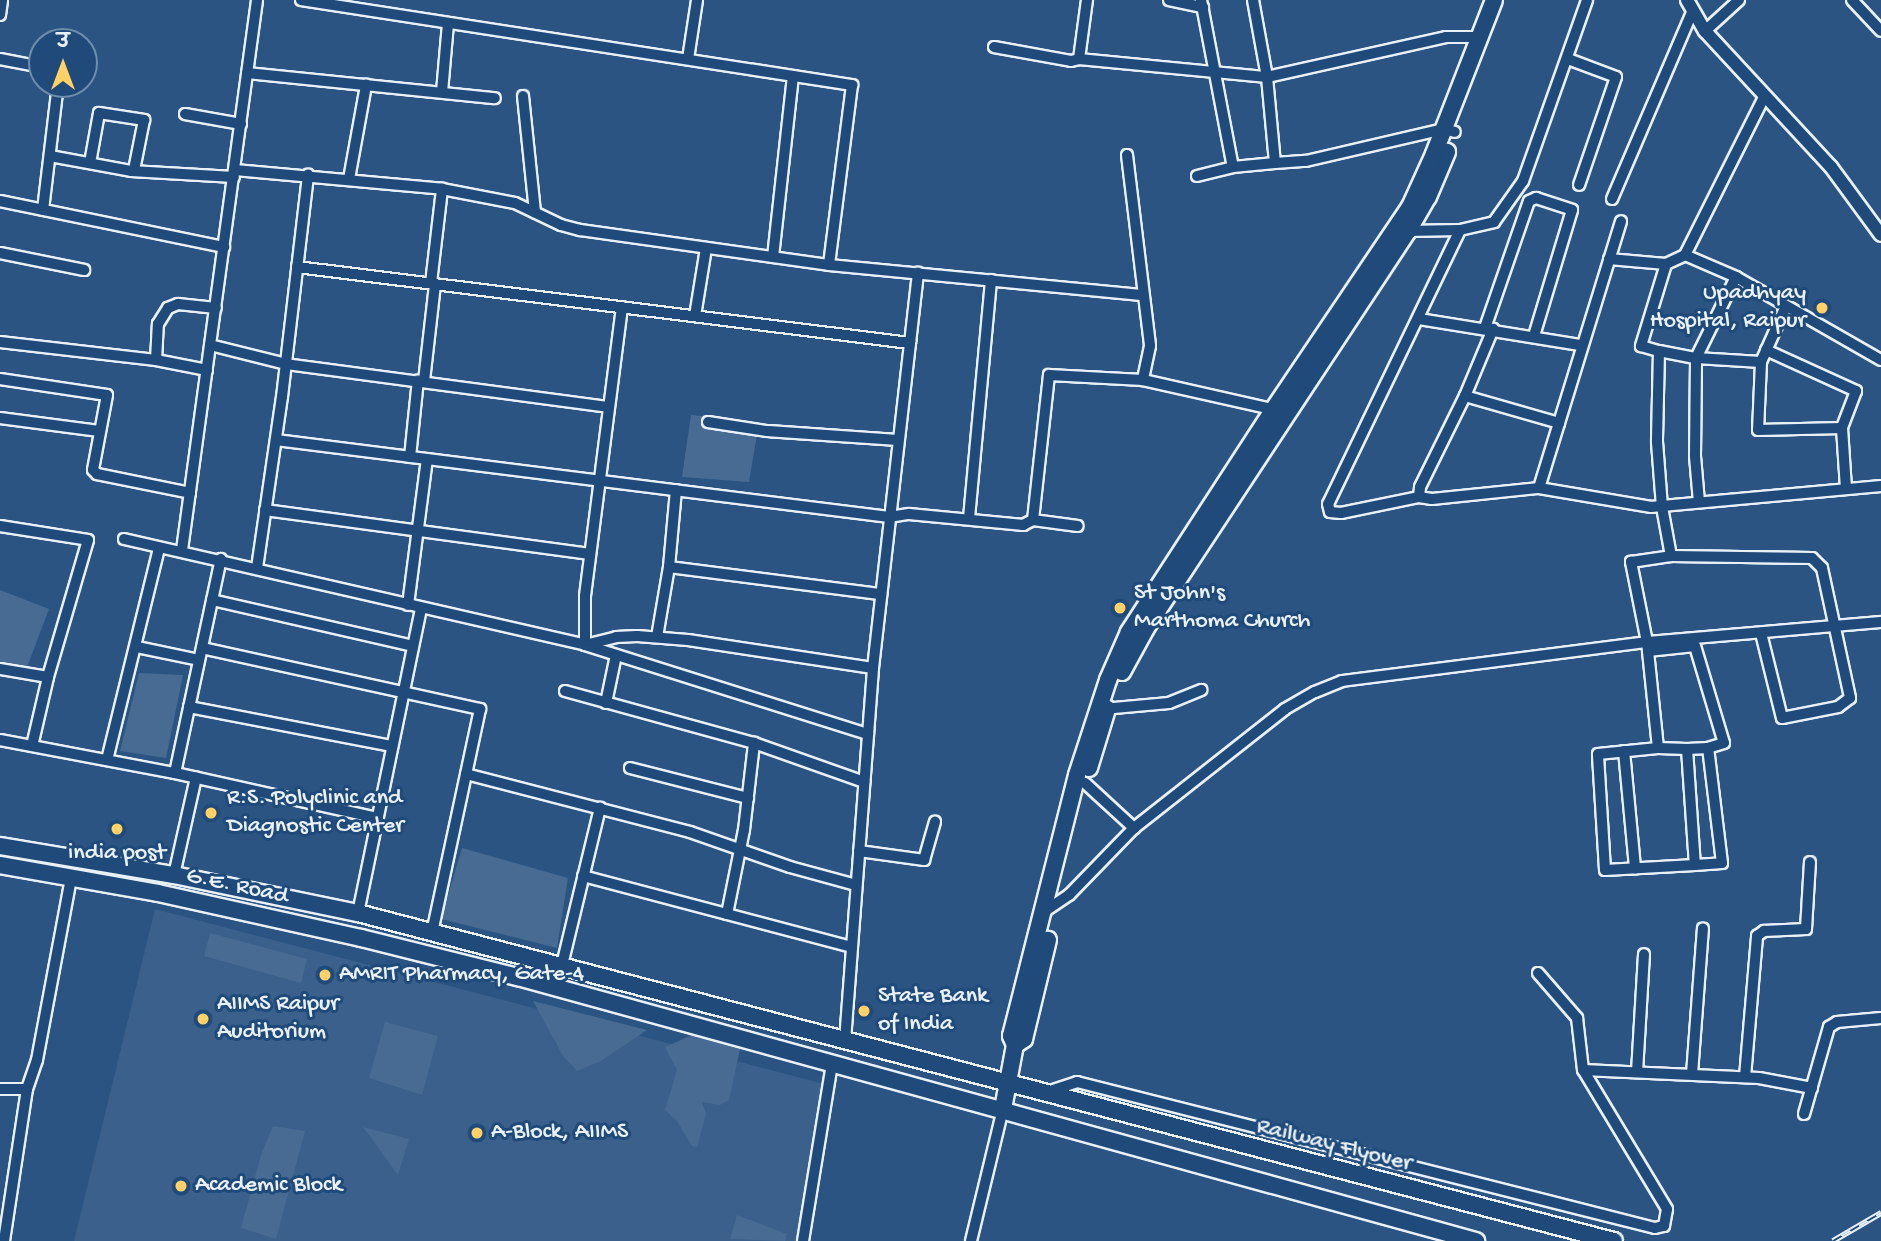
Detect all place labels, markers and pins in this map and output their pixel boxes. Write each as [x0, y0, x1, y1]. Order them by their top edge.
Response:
place label: Upadhyay Hospital, Raipur [1650, 280, 1806, 336]
marker: Upadhyay Hospital, Raipur [1812, 298, 1832, 318]
place label: St John's Marthoma Church [1134, 580, 1310, 636]
marker: St John's Marthoma Church [1112, 600, 1128, 616]
place label: R.S. Polyclinic and Diagnostic Center [227, 785, 404, 841]
marker: R.S. Polyclinic and Diagnostic Center [201, 803, 221, 823]
marker: india post [109, 821, 125, 837]
place label: india post [68, 840, 166, 868]
place label: AMRIT Pharmacy, Gate-4 [339, 961, 584, 989]
marker: AMRIT Pharmacy, Gate-4 [317, 967, 333, 983]
place label: State Bank of India [878, 983, 988, 1039]
place label: AIIMS Raipur Auditorium [217, 991, 339, 1047]
marker: State Bank of India [856, 1003, 872, 1019]
marker: AIIMS Raipur Auditorium [195, 1011, 211, 1027]
place label: A-Block, AIIMS [491, 1119, 628, 1147]
marker: A-Block, AIIMS [469, 1125, 485, 1141]
place label: Academic Block [195, 1172, 342, 1200]
marker: Academic Block [173, 1178, 189, 1194]

